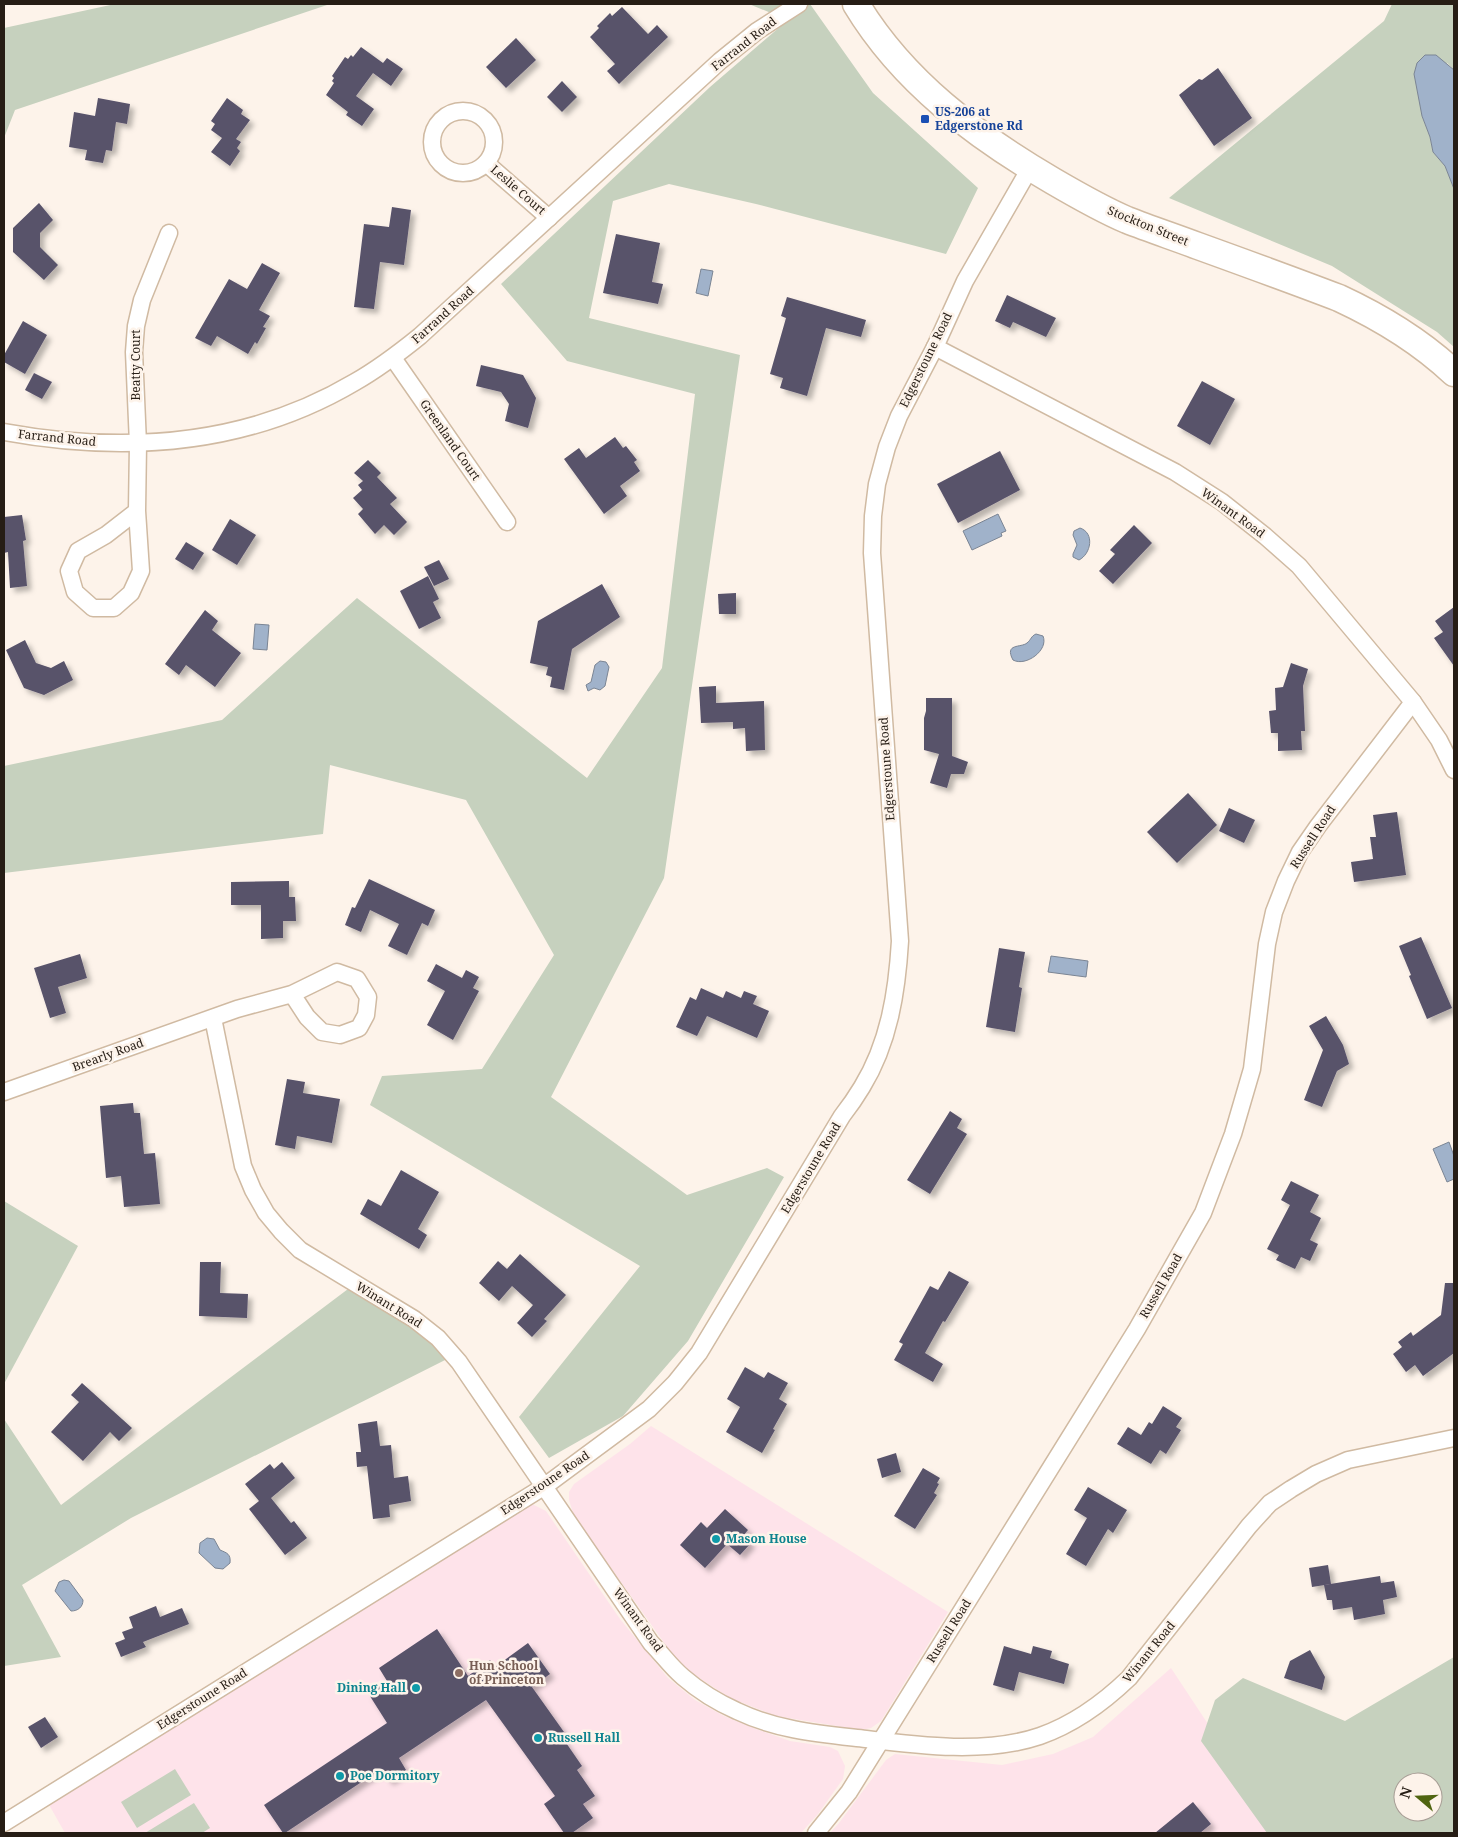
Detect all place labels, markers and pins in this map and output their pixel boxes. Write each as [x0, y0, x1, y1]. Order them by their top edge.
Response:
place label: US-206 at Edgerstone Rd [935, 103, 1023, 134]
marker: US-206 at Edgerstone Rd [919, 113, 931, 125]
place label: Mason House [726, 1530, 807, 1547]
marker: Mason House [710, 1533, 722, 1545]
place label: Hun School of Princeton [469, 1657, 544, 1688]
marker: Hun School of Princeton [453, 1667, 465, 1679]
place label: Dining Hall [337, 1679, 407, 1696]
marker: Dining Hall [410, 1682, 422, 1694]
place label: Russell Hall [548, 1729, 621, 1746]
marker: Russell Hall [532, 1732, 544, 1744]
place label: Poe Dormitory [350, 1767, 439, 1784]
marker: Poe Dormitory [334, 1770, 346, 1782]

